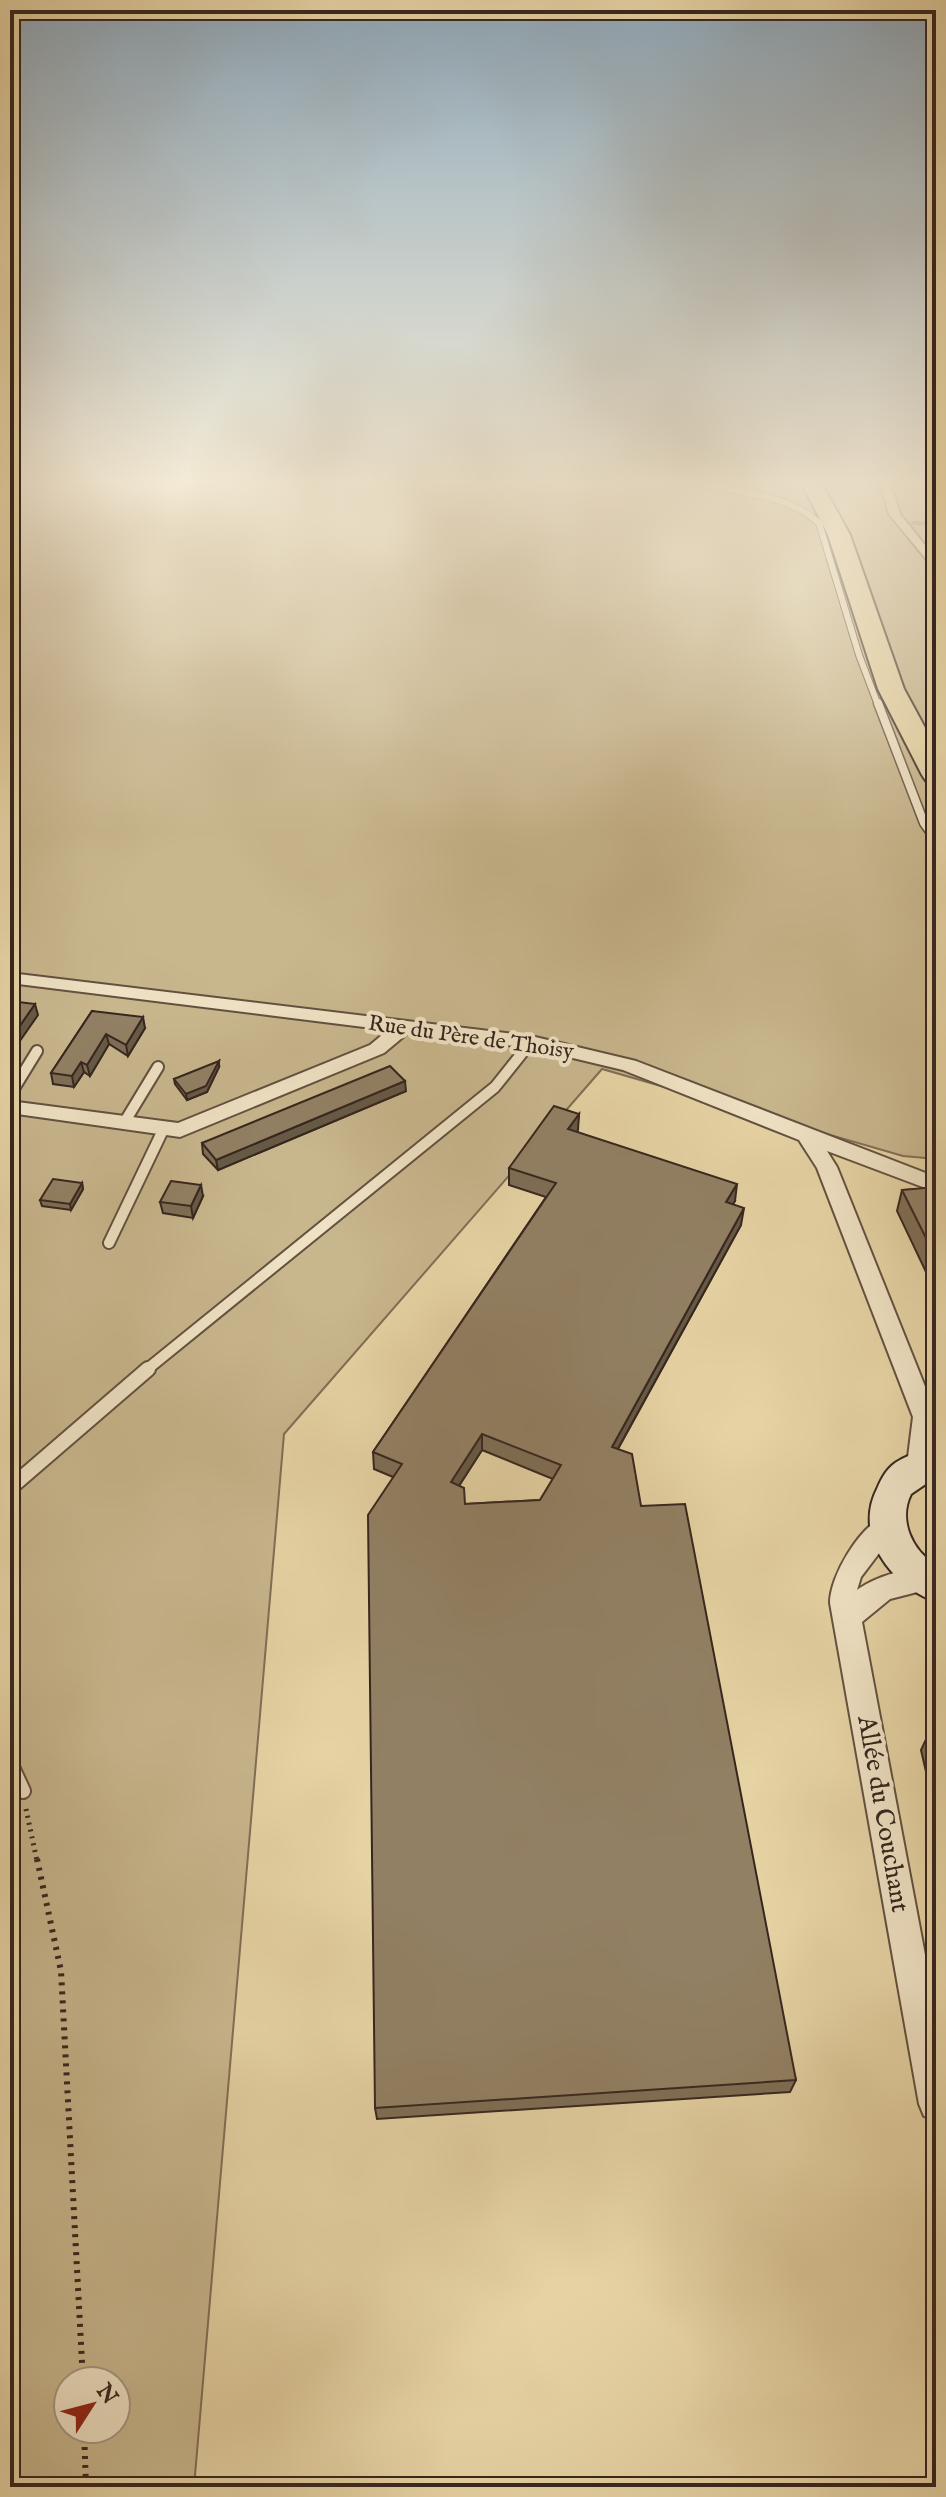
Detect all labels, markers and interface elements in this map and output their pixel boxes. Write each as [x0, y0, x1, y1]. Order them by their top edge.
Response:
street label: Rue du Père de Thoisy [366, 1010, 576, 1066]
street label: Allée du Couchant [849, 1712, 917, 1915]
north arrow [52, 2365, 132, 2445]
text: N [89, 2378, 123, 2410]

